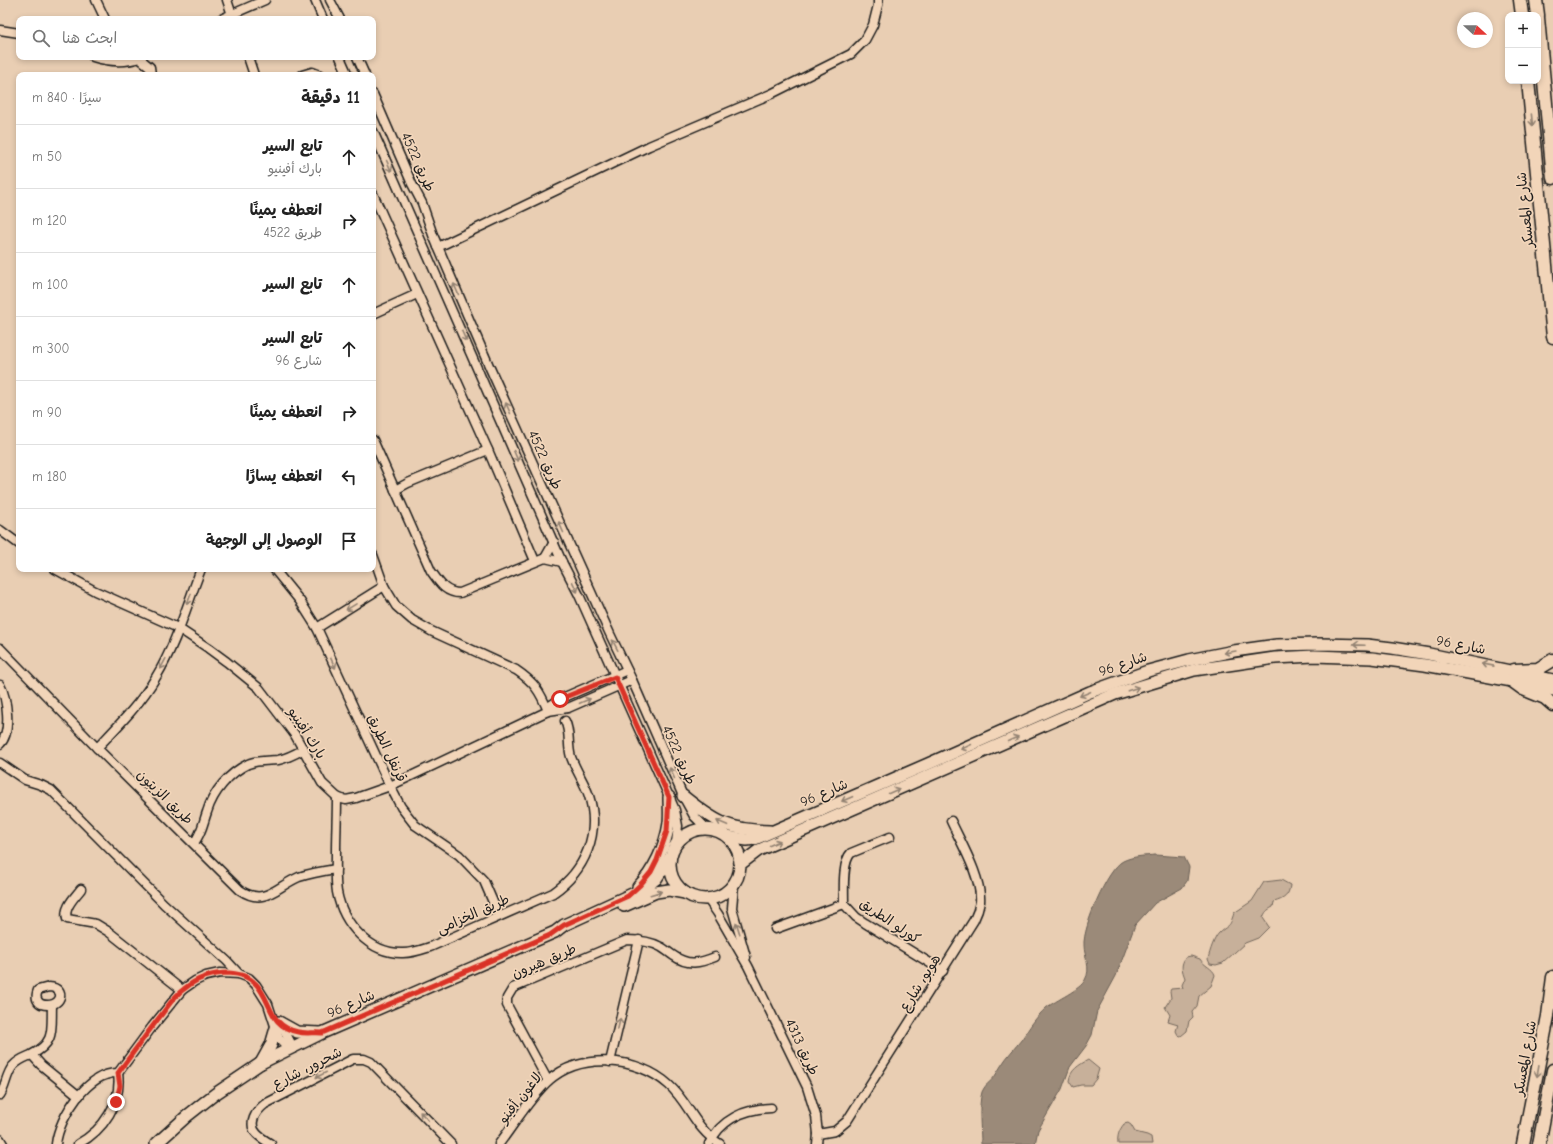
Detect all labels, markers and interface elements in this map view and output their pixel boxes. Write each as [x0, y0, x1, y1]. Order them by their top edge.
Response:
north arrow [1457, 12, 1493, 48]
map controls [1505, 12, 1541, 84]
button: + [1505, 12, 1541, 48]
search box [16, 16, 376, 60]
icon: search [30, 27, 52, 49]
text: ابحث هنا [62, 29, 117, 47]
button: − [1505, 48, 1541, 84]
text: 11 دقيقة [301, 88, 360, 107]
text: سيرًا · 840 m [32, 90, 102, 105]
one-way arrow [1528, 113, 1535, 126]
street label: طريق 4522 [397, 130, 439, 194]
text: تابع السير [263, 137, 322, 155]
icon: ahead [338, 146, 360, 168]
text: 50 m [32, 149, 62, 164]
one-way arrow [386, 160, 393, 172]
text: بارك أفينيو [268, 161, 322, 176]
street label: شارع المعسكر [1513, 171, 1539, 250]
text: انعطف يمينًا [250, 201, 322, 219]
icon: right [338, 210, 360, 232]
text: 120 m [32, 213, 67, 228]
text: طريق 4522 [263, 225, 322, 240]
icon: ahead [338, 274, 360, 296]
text: تابع السير [263, 275, 322, 293]
text: 100 m [32, 277, 68, 292]
one-way arrow [452, 283, 459, 295]
text: تابع السير [263, 329, 322, 347]
one-way arrow [461, 330, 468, 342]
icon: ahead [338, 338, 360, 360]
text: 300 m [32, 341, 70, 356]
text: شارع 96 [276, 353, 322, 368]
icon: right [338, 402, 360, 424]
one-way arrow [504, 402, 511, 414]
text: انعطف يمينًا [250, 403, 322, 421]
text: 90 m [32, 405, 62, 420]
street label: طريق 4522 [524, 428, 566, 492]
one-way arrow [513, 449, 520, 461]
icon: left [338, 466, 360, 488]
text: انعطف يسارًا [246, 467, 322, 485]
text: 180 m [32, 469, 67, 484]
one-way arrow [557, 521, 564, 533]
icon: arrive [338, 530, 360, 552]
text: الوصول إلى الوجهة [206, 531, 322, 549]
one-way arrow [572, 581, 579, 593]
one-way arrow [185, 592, 193, 604]
one-way arrow [345, 603, 357, 611]
street label: شارع 96 [1435, 632, 1487, 659]
one-way arrow [611, 639, 618, 651]
one-way arrow [1353, 641, 1366, 649]
street label: شارع 96 [1097, 648, 1150, 681]
one-way arrow [1224, 648, 1237, 656]
one-way arrow [330, 657, 337, 669]
one-way arrow [159, 658, 166, 670]
one-way arrow [1481, 661, 1494, 669]
one-way arrow [1126, 685, 1139, 692]
route start [551, 690, 569, 708]
one-way arrow [1079, 691, 1091, 698]
one-way arrow [578, 696, 590, 704]
street label: بارك أفينيو [284, 703, 330, 762]
street label: قرنفل الطريق [364, 711, 410, 785]
street label: طريق 4522 [658, 723, 700, 787]
one-way arrow [1007, 735, 1019, 742]
one-way arrow [961, 744, 973, 751]
street label: طريق الزيتون [133, 766, 197, 829]
one-way arrow [668, 767, 676, 779]
street label: شارع 96 [798, 775, 851, 812]
one-way arrow [887, 787, 899, 794]
one-way arrow [842, 796, 854, 804]
one-way arrow [717, 818, 729, 826]
one-way arrow [768, 839, 780, 846]
one-way arrow [649, 889, 662, 896]
street label: طريق الخزامى [434, 890, 512, 938]
street label: كورلو الطريق [856, 895, 924, 948]
one-way arrow [734, 922, 741, 935]
street label: طريق هيرون [509, 940, 579, 982]
street label: هوبو، شارع [896, 951, 945, 1015]
street label: شارع 96 [325, 986, 378, 1023]
street label: طريق 4313 [781, 1016, 823, 1078]
one-way arrow [616, 1017, 624, 1030]
street label: شارع المعسكر [1510, 1019, 1541, 1098]
street label: شحرور، شارع [269, 1043, 345, 1094]
one-way arrow [1533, 1064, 1541, 1077]
street label: لاغون أفينو [494, 1069, 546, 1128]
one-way arrow [316, 1072, 328, 1080]
route end [107, 1093, 125, 1111]
one-way arrow [419, 1111, 429, 1121]

